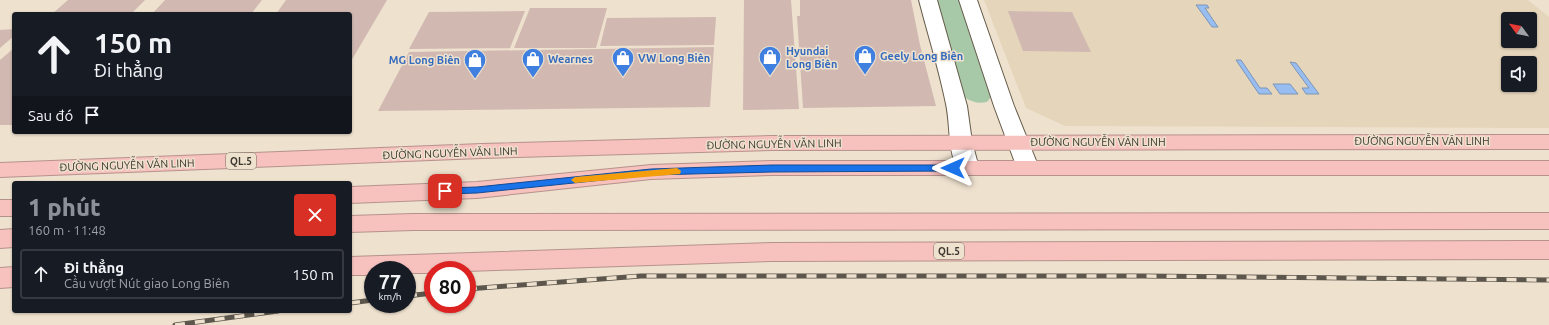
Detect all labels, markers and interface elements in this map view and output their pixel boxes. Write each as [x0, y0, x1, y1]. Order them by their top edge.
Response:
north arrow [1501, 12, 1537, 48]
map controls [1501, 12, 1537, 92]
text: 150 m [94, 27, 172, 58]
icon: ahead [28, 28, 80, 80]
shop icon: Geely Long Biên [852, 43, 878, 76]
shop icon: Hyundai Long Biên [757, 44, 783, 77]
shop icon: VW Long Biên [610, 45, 636, 78]
place label: Hyundai Long Biên [786, 45, 837, 70]
shop icon: Wearnes [520, 46, 546, 79]
shop icon: MG Long Biên [462, 47, 488, 80]
place label: Geely Long Biên [880, 50, 963, 62]
place label: VW Long Biên [638, 52, 710, 64]
place label: Wearnes [548, 53, 593, 65]
place label: MG Long Biên [389, 54, 460, 66]
button: sound [1501, 56, 1537, 92]
text: Đi thẳng [94, 60, 163, 80]
icon: arrive [81, 104, 103, 126]
text: Sau đó [28, 107, 73, 124]
street label: ĐƯỜNG NGUYỄN VĂN LINH [1354, 133, 1490, 147]
street label: ĐƯỜNG NGUYỄN VĂN LINH [706, 134, 842, 151]
street label: ĐƯỜNG NGUYỄN VĂN LINH [1030, 134, 1166, 148]
street label: ĐƯỜNG NGUYỄN VĂN LINH [382, 142, 518, 161]
position arrow [932, 147, 974, 189]
road number: QL.5 [226, 153, 256, 169]
street label: ĐƯỜNG NGUYỄN VĂN LINH [59, 154, 195, 173]
pin [428, 174, 462, 208]
icon: arrive [434, 180, 456, 202]
text: 1 phút [28, 194, 101, 221]
button: close [294, 194, 336, 236]
text: 160 m · 11:48 [28, 223, 106, 237]
road number: QL.5 [934, 243, 964, 259]
text: Đi thẳng [64, 259, 124, 276]
speed limit sign: 80 [424, 261, 476, 313]
icon: ahead [30, 263, 52, 285]
text: 150 m [292, 266, 334, 283]
text: 77 [379, 270, 401, 293]
text: Cầu vượt Nút giao Long Biên [64, 276, 230, 290]
text: km/h [378, 291, 402, 302]

